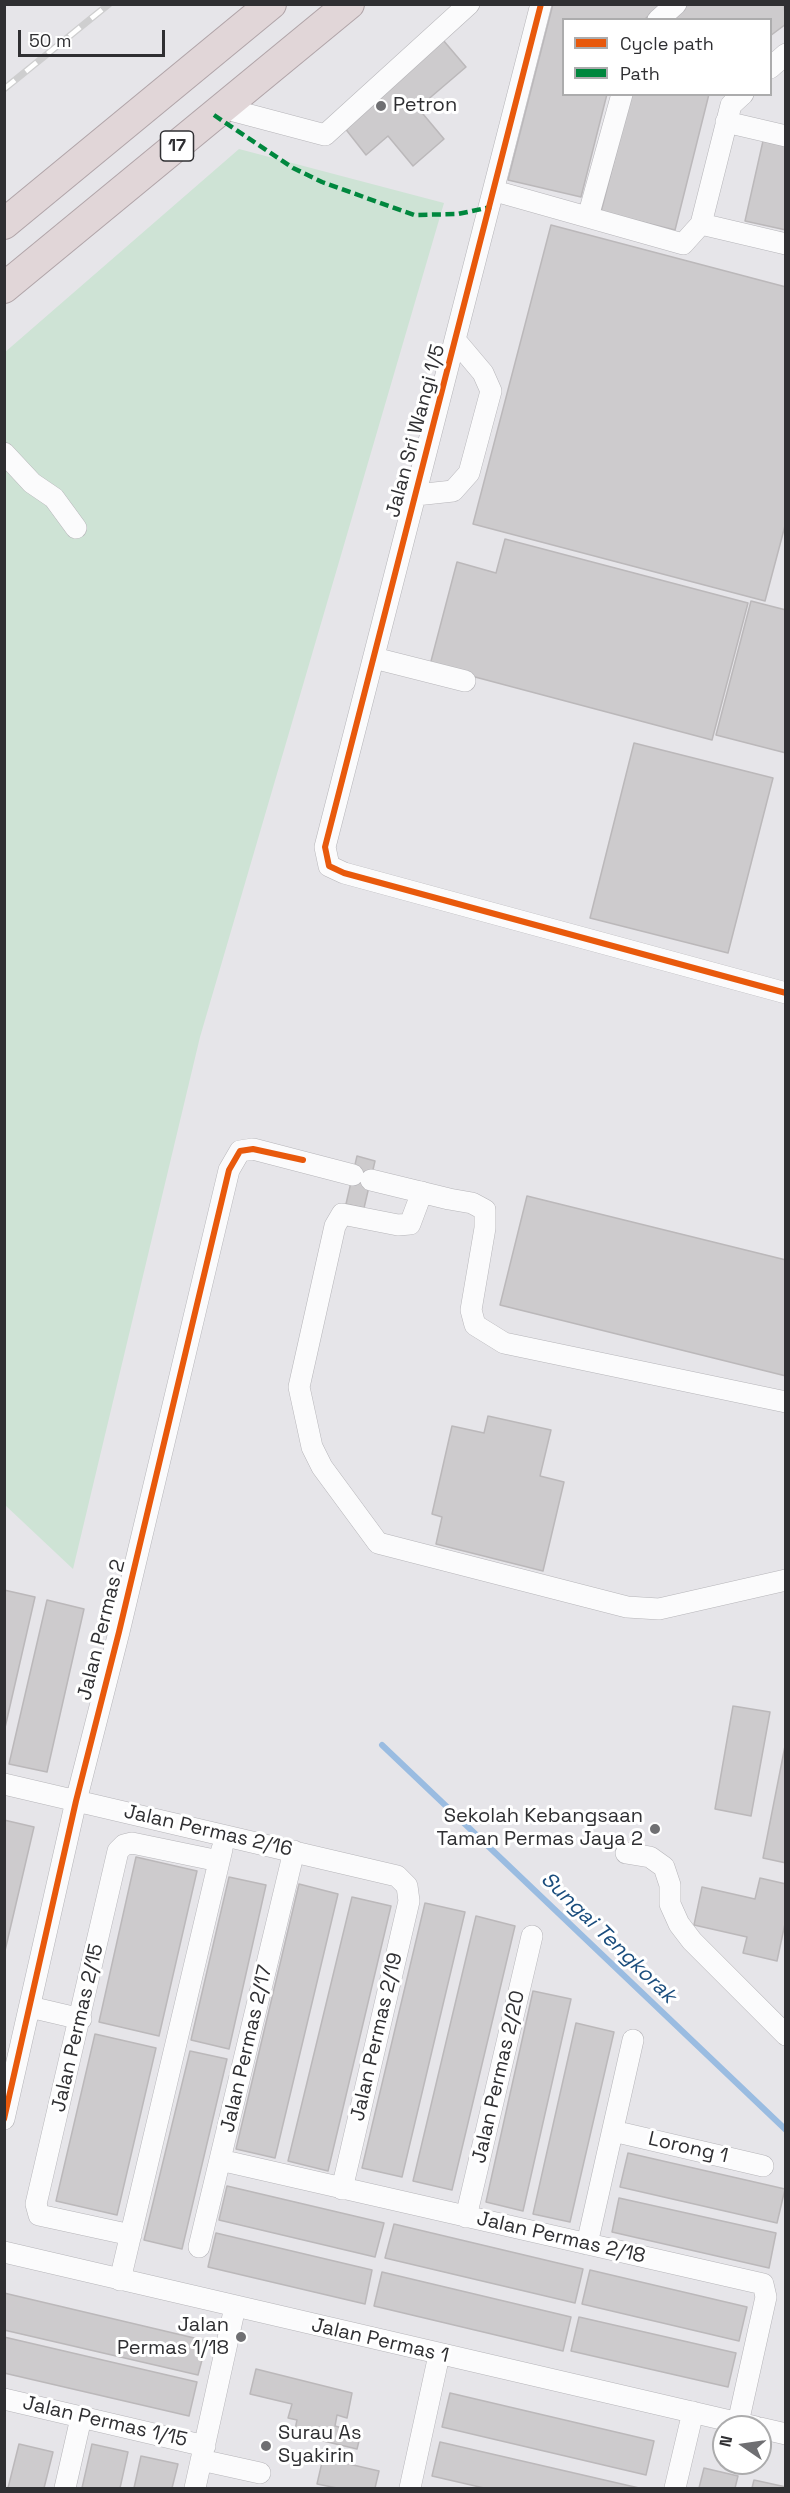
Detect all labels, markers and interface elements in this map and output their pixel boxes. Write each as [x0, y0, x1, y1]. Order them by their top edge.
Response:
scale bar [21, 18, 168, 56]
legend [562, 18, 772, 96]
text: 50 m [29, 29, 71, 52]
text: Cycle path [620, 32, 714, 55]
text: Path [620, 62, 660, 85]
place label: Petron [393, 94, 457, 118]
marker: Petron [374, 99, 388, 113]
road number: 17 [160, 131, 194, 161]
street label: Jalan Sri Wangi 1/5 [381, 342, 451, 520]
street label: Jalan Permas 2 [73, 1557, 131, 1703]
street label: Jalan Permas 2/16 [121, 1800, 295, 1862]
place label: Sekolah Kebangsaan Taman Permas Jaya 2 [436, 1805, 643, 1852]
marker: Sekolah Kebangsaan Taman Permas Jaya 2 [648, 1822, 662, 1836]
water label: Sungai Tengkorak [535, 1867, 681, 2009]
street label: Jalan Permas 2/15 [47, 1942, 109, 2114]
street label: Jalan Permas 2/19 [346, 1950, 408, 2124]
street label: Jalan Permas 2/17 [216, 1963, 278, 2135]
street label: Jalan Permas 2/20 [467, 1988, 531, 2166]
street label: Lorong 1 [646, 2127, 730, 2169]
street label: Jalan Permas 2/18 [474, 2207, 648, 2269]
place label: Jalan Permas 1/18 [117, 2314, 229, 2361]
street label: Jalan Permas 1 [309, 2314, 451, 2368]
marker: Jalan Permas 1/18 [234, 2330, 248, 2344]
street label: Jalan Permas 1/15 [20, 2391, 190, 2453]
north arrow [712, 2415, 772, 2475]
place label: Surau As Syakirin [278, 2422, 361, 2469]
text: N [714, 2434, 737, 2449]
marker: Surau As Syakirin [259, 2439, 273, 2453]

